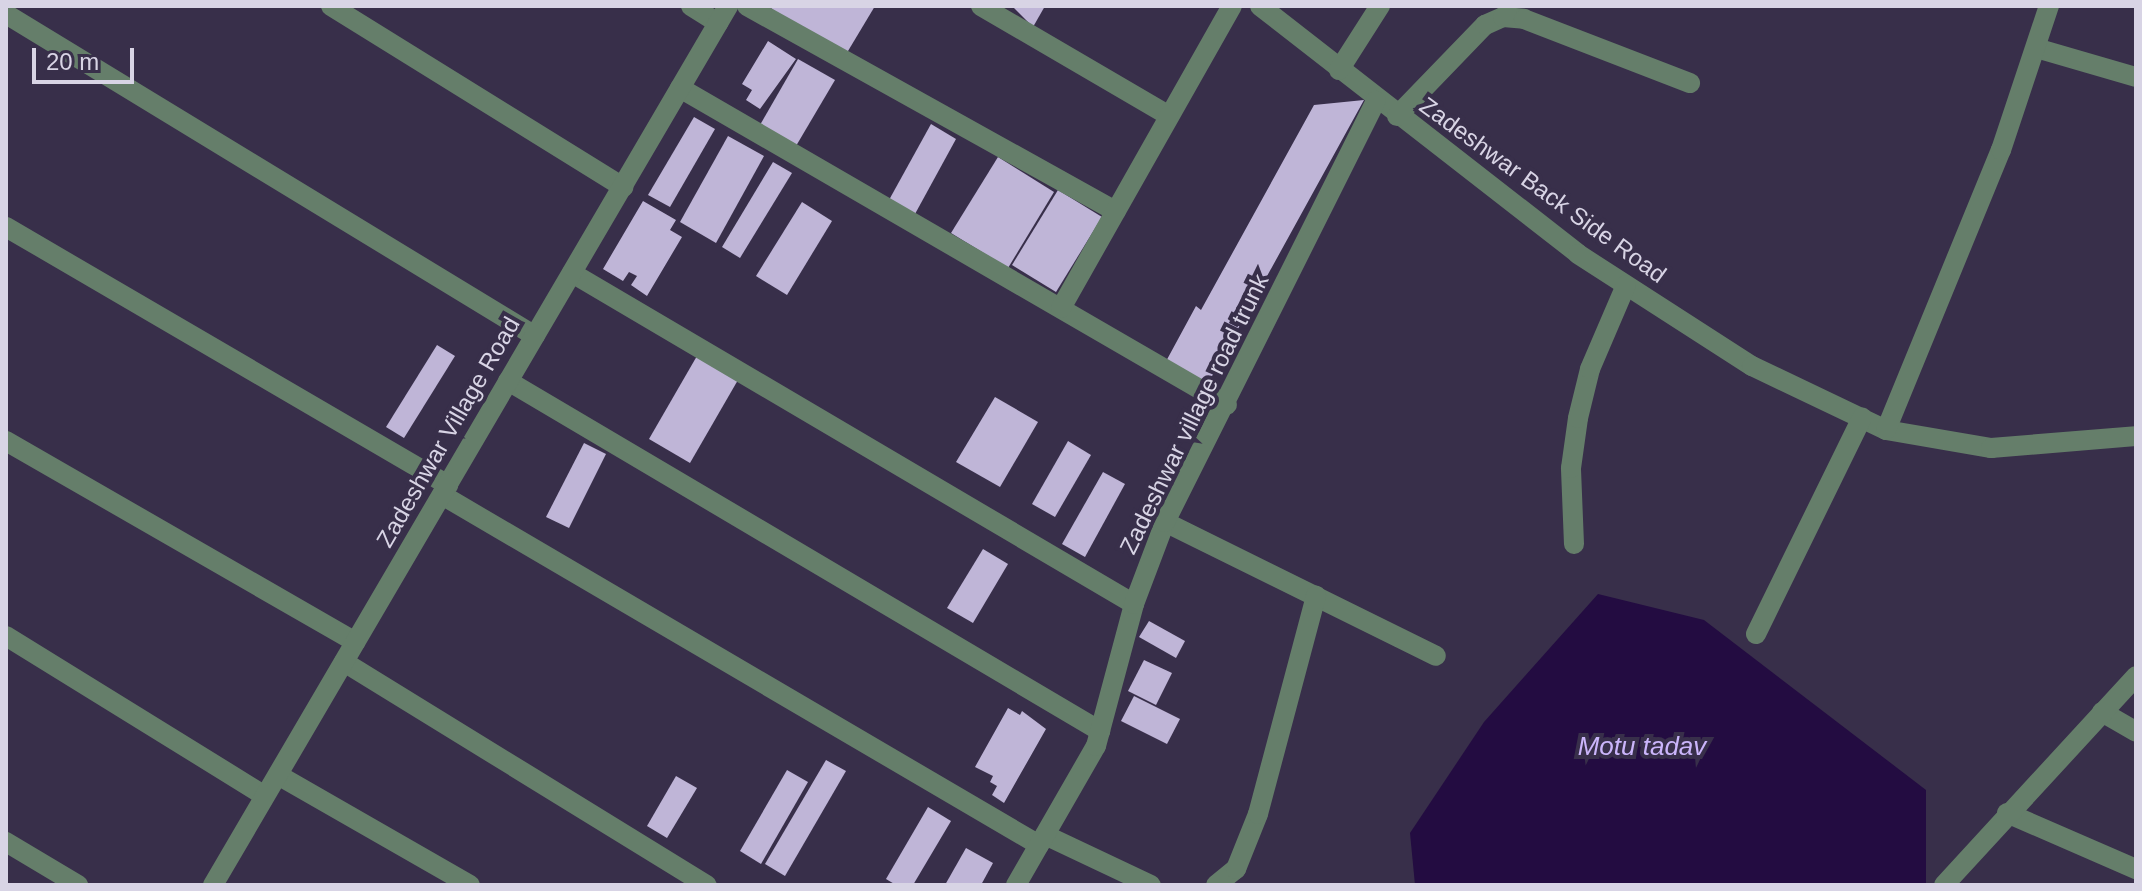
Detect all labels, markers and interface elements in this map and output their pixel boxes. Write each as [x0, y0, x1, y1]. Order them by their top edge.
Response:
scale bar [36, 32, 138, 82]
text: 20 m [46, 48, 99, 75]
street label: Zadeshwar Back Side Road [1414, 91, 1672, 289]
street label: Zadeshwar village road trunk [1114, 269, 1274, 559]
street label: Zadeshwar Village Road [370, 312, 526, 552]
water label: Motu tadav [1578, 731, 1706, 763]

